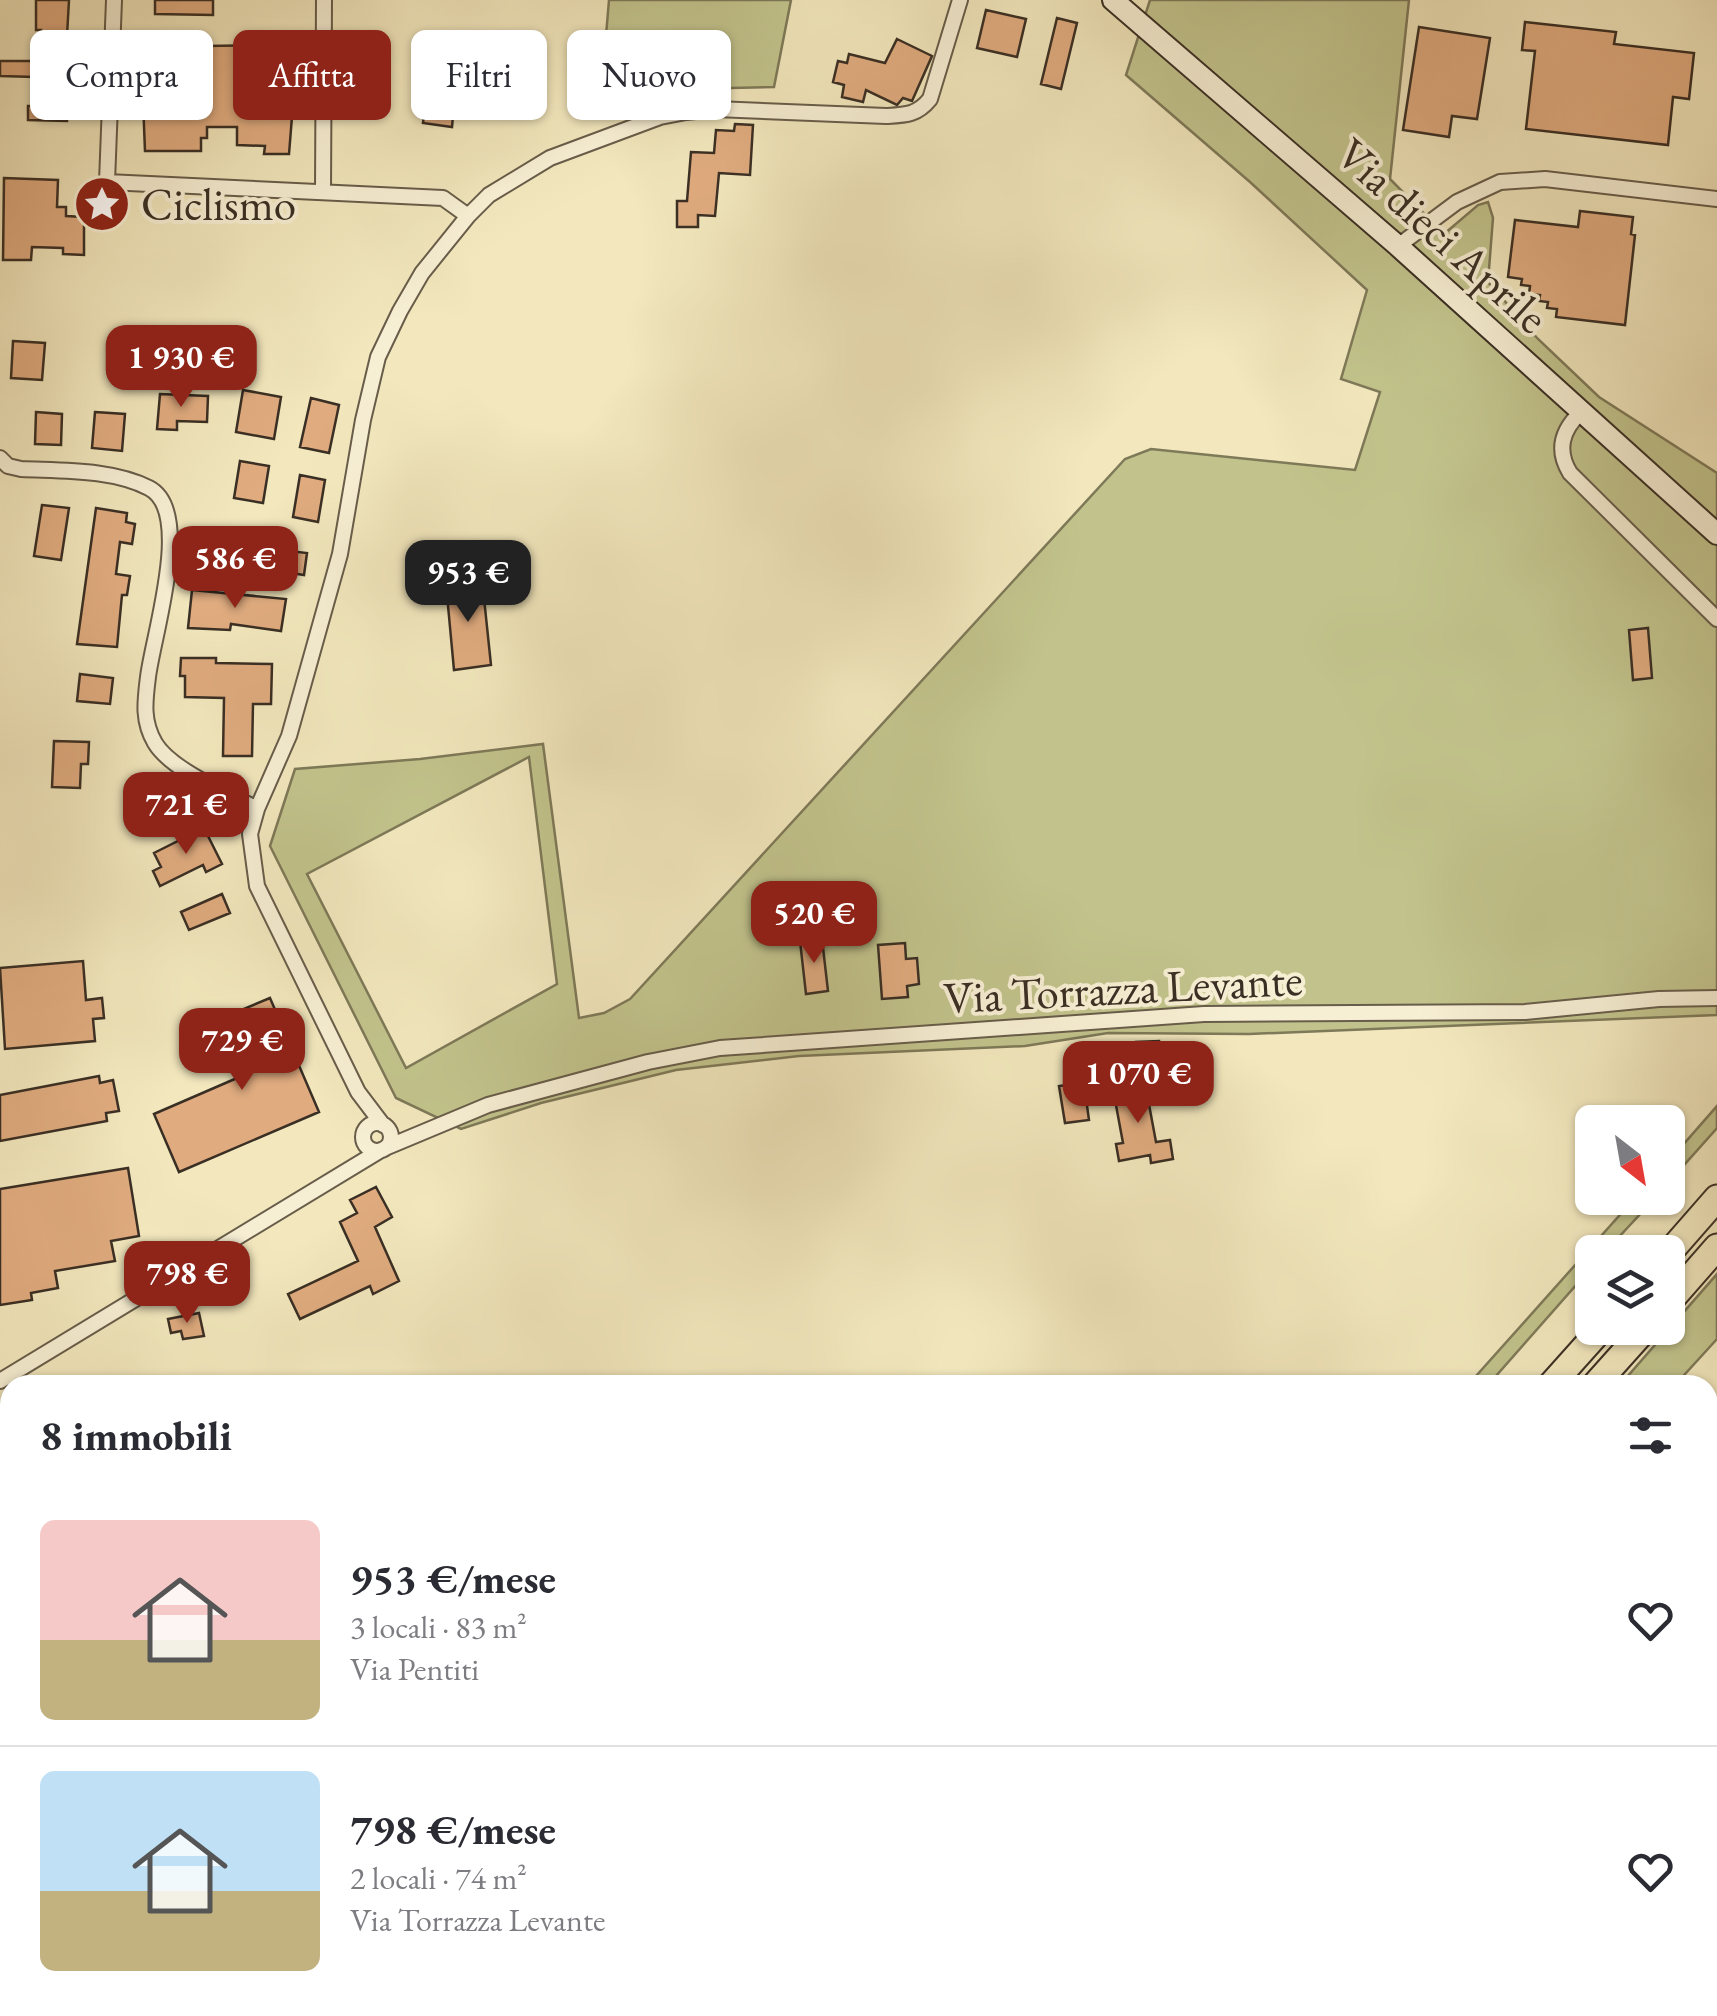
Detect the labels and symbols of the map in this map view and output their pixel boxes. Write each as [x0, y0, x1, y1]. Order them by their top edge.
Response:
street label: Via dieci Aprile [1325, 125, 1561, 345]
place icon: Ciclismo [72, 174, 132, 234]
place label: Ciclismo [141, 175, 296, 233]
pin: 1 930 € [89, 325, 273, 410]
pin: 586 € [165, 526, 305, 611]
pin: 953 € [398, 540, 538, 625]
pin: 721 € [116, 772, 256, 857]
pin: 520 € [744, 881, 884, 966]
street label: Via Torrazza Levante [942, 950, 1304, 1026]
pin: 729 € [172, 1008, 312, 1093]
pin: 1 070 € [1046, 1041, 1230, 1126]
north arrow [1575, 1105, 1685, 1215]
pin: 798 € [117, 1241, 257, 1326]

